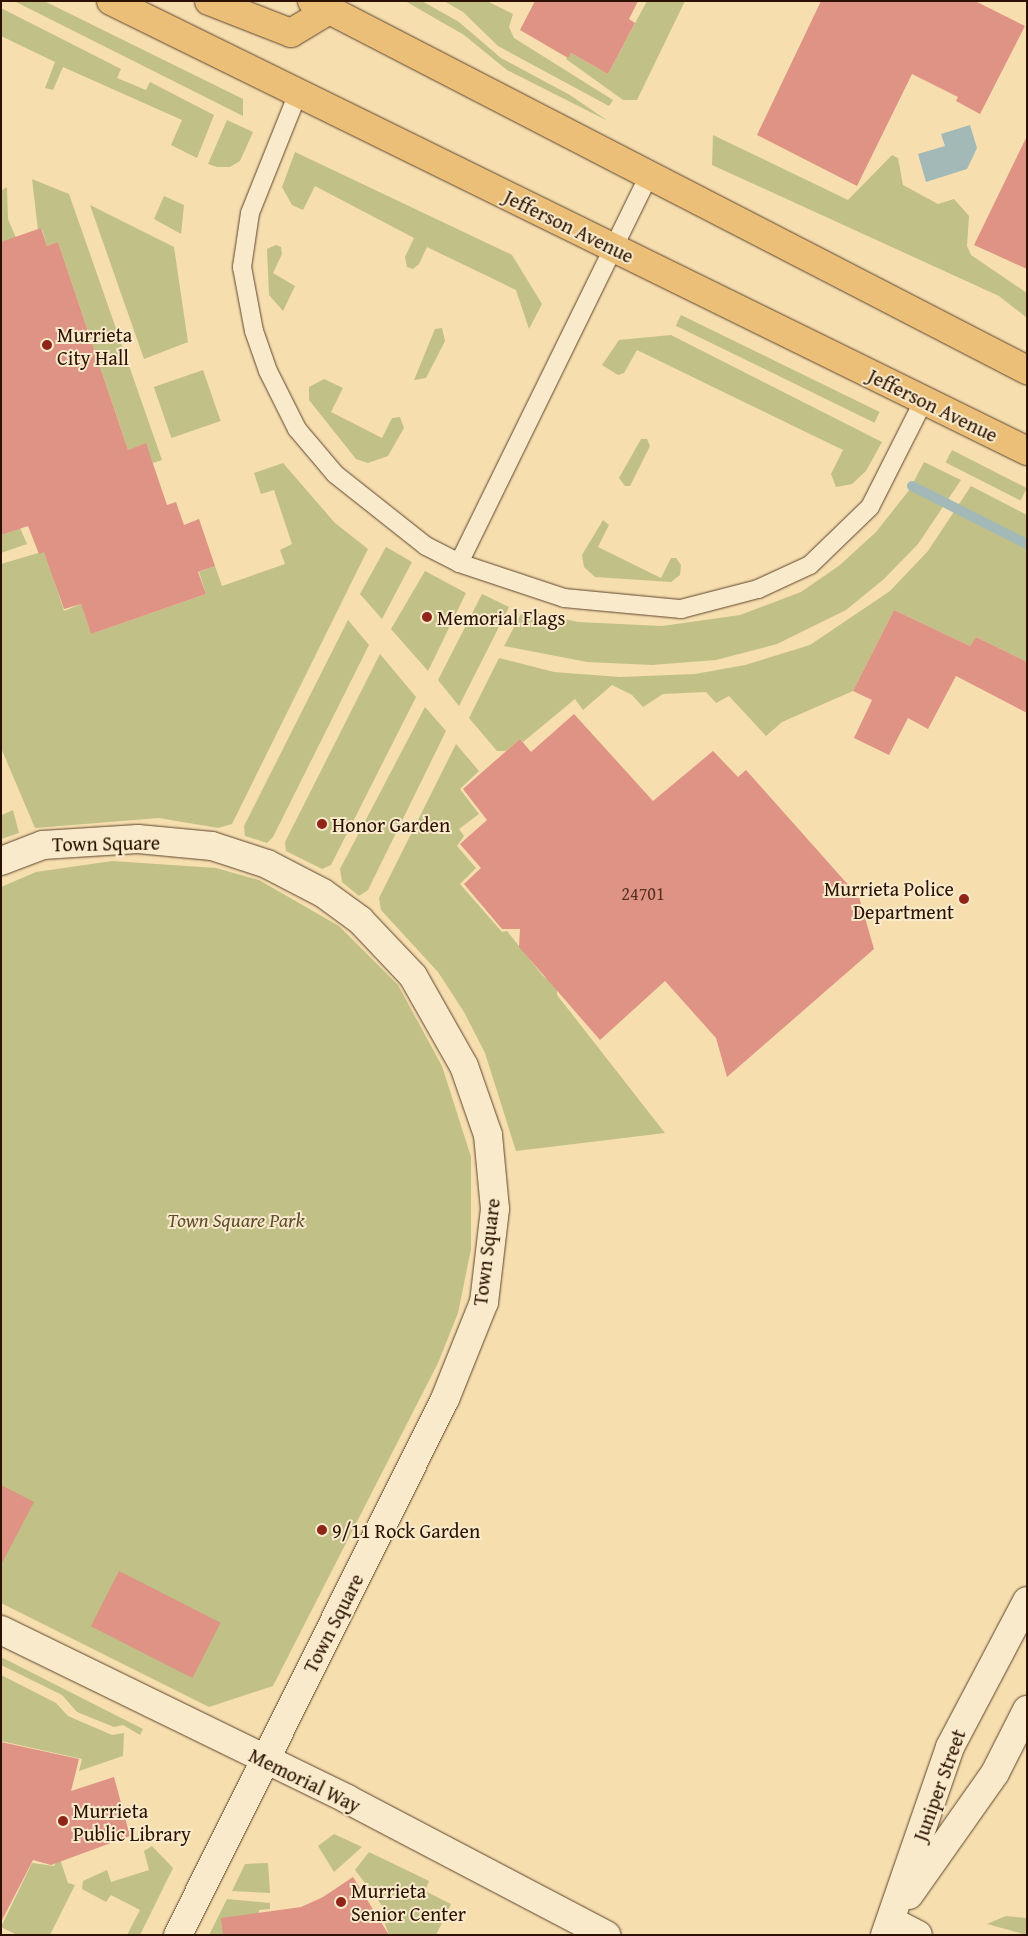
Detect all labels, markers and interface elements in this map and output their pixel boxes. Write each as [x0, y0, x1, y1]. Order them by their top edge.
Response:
street label: Jefferson Avenue [500, 184, 638, 268]
place label: Murrieta City Hall [57, 322, 132, 369]
marker: Murrieta City Hall [41, 339, 53, 351]
street label: Jefferson Avenue [864, 363, 1002, 447]
place label: Memorial Flags [437, 605, 565, 629]
marker: Memorial Flags [421, 611, 433, 623]
place label: Honor Garden [332, 812, 450, 836]
marker: Honor Garden [316, 818, 328, 830]
street label: Town Square [52, 830, 160, 856]
place label: Murrieta Police Department [824, 876, 954, 923]
house number: 24701 [621, 883, 665, 905]
marker: Murrieta Police Department [958, 893, 970, 905]
street label: Town Square [468, 1197, 504, 1307]
park label: Town Square Park [167, 1207, 305, 1231]
place label: 9/11 Rock Garden [332, 1518, 480, 1542]
marker: 9/11 Rock Garden [316, 1524, 328, 1536]
street label: Town Square [298, 1569, 368, 1677]
street label: Juniper Street [908, 1726, 970, 1844]
street label: Memorial Way [245, 1743, 365, 1817]
place label: Murrieta Public Library [73, 1798, 191, 1845]
marker: Murrieta Public Library [57, 1815, 69, 1827]
place label: Murrieta Senior Center [351, 1878, 466, 1925]
marker: Murrieta Senior Center [335, 1896, 347, 1908]

